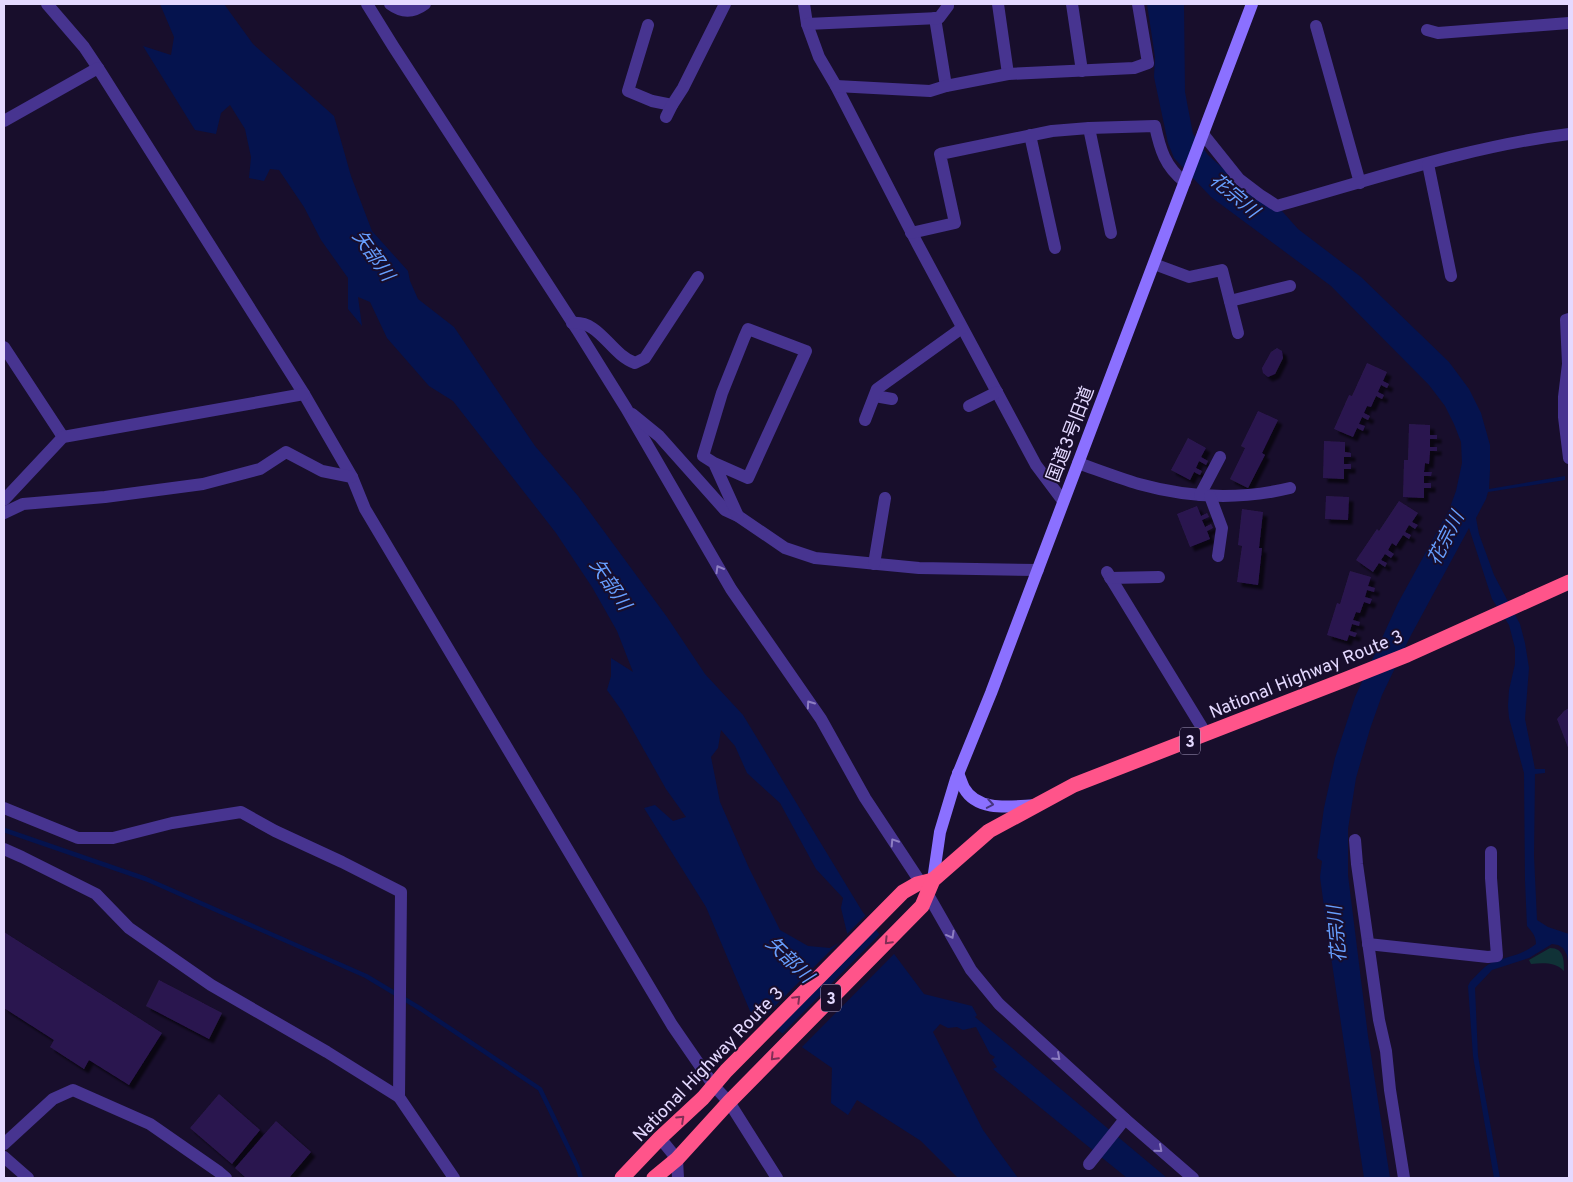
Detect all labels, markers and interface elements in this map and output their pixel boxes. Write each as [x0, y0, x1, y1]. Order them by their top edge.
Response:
water label: 花宗川 [1204, 169, 1265, 225]
water label: 矢部川 [346, 226, 400, 288]
street label: 国道3号旧道 [1043, 383, 1100, 486]
water label: 花宗川 [1423, 506, 1471, 570]
water label: 矢部川 [583, 555, 636, 617]
one-way arrow [716, 565, 726, 574]
street label: National Highway Route 3 [1206, 626, 1407, 725]
one-way arrow [807, 700, 816, 709]
road number: 3 [1180, 728, 1200, 754]
one-way arrow [985, 799, 994, 809]
one-way arrow [891, 839, 900, 848]
water label: 花宗川 [1323, 902, 1352, 963]
one-way arrow [945, 930, 955, 939]
water label: 矢部川 [760, 932, 819, 990]
one-way arrow [884, 935, 893, 944]
street label: National Highway Route 3 [629, 983, 789, 1148]
road number: 3 [821, 984, 841, 1011]
one-way arrow [791, 996, 800, 1005]
one-way arrow [771, 1051, 780, 1060]
one-way arrow [1051, 1051, 1060, 1060]
one-way arrow [675, 1116, 684, 1125]
one-way arrow [1153, 1143, 1162, 1151]

